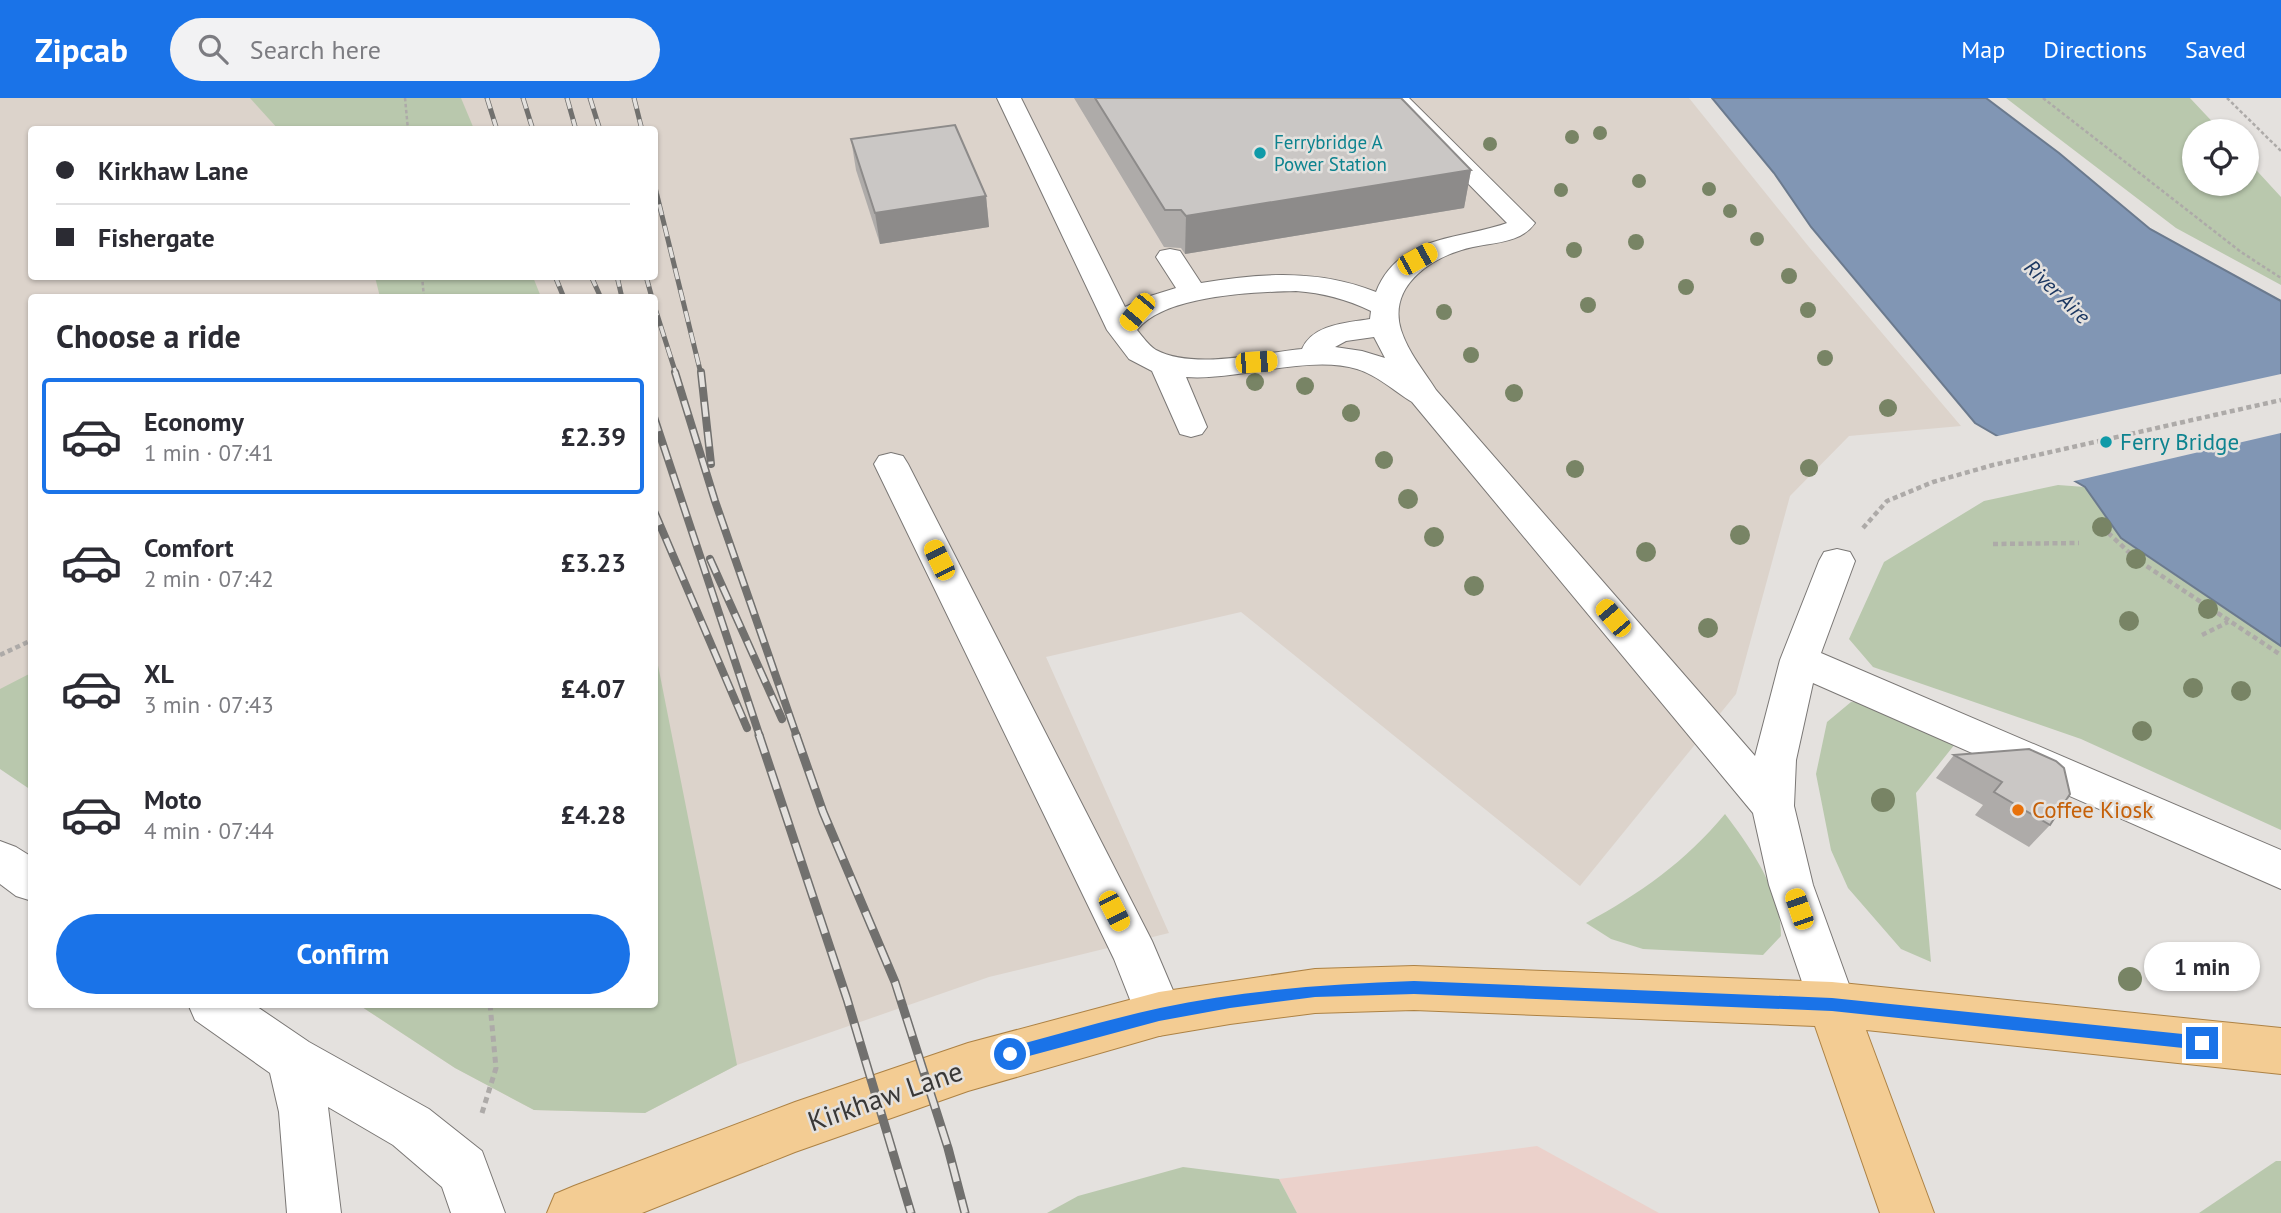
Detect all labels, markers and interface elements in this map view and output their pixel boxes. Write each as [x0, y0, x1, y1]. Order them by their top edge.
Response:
search box [170, 18, 660, 81]
text: Zipcab [35, 28, 128, 71]
icon: search [194, 30, 232, 68]
text: Search here [250, 33, 381, 66]
text: Map [1961, 34, 2005, 65]
text: Directions [2043, 34, 2147, 65]
text: Saved [2185, 34, 2246, 65]
map controls [2182, 119, 2259, 196]
button: locate [2182, 119, 2259, 196]
place label: Ferrybridge A Power Station [1274, 130, 1387, 176]
marker: Ferrybridge A Power Station [1252, 145, 1268, 161]
text: Kirkhaw Lane [98, 154, 248, 187]
text: Fishergate [98, 221, 215, 254]
car [1394, 240, 1441, 278]
water label: River Aire [2019, 254, 2096, 330]
car [1116, 289, 1159, 335]
text: Choose a ride [56, 315, 241, 357]
car [1235, 350, 1278, 374]
icon: car [60, 405, 123, 468]
text: Economy [144, 405, 244, 438]
text: £2.39 [561, 420, 626, 453]
place label: Ferry Bridge [2120, 427, 2239, 456]
marker: Ferry Bridge [2098, 434, 2114, 450]
text: 1 min · 07:41 [144, 438, 274, 467]
icon: car [60, 531, 123, 594]
text: Comfort [144, 531, 234, 564]
car [921, 537, 958, 583]
text: £3.23 [561, 546, 626, 579]
text: 2 min · 07:42 [144, 564, 274, 593]
car [1592, 595, 1635, 641]
icon: car [60, 657, 123, 720]
text: XL [144, 657, 174, 690]
text: £4.07 [561, 672, 626, 705]
text: 3 min · 07:43 [144, 690, 274, 719]
icon: car [60, 783, 123, 846]
text: Moto [144, 783, 202, 816]
place label: Coffee Kiosk [2032, 795, 2153, 824]
text: £4.28 [561, 798, 626, 831]
marker: Coffee Kiosk [2010, 802, 2026, 818]
text: 4 min · 07:44 [144, 816, 274, 845]
car [1783, 886, 1816, 932]
car [1096, 888, 1133, 934]
button: Confirm [56, 914, 630, 994]
callout: 1 min [2144, 942, 2260, 990]
text: 1 min [2174, 952, 2230, 981]
route end [2186, 1027, 2218, 1059]
route start [994, 1038, 1026, 1070]
street label: Kirkhaw Lane [802, 1052, 967, 1139]

